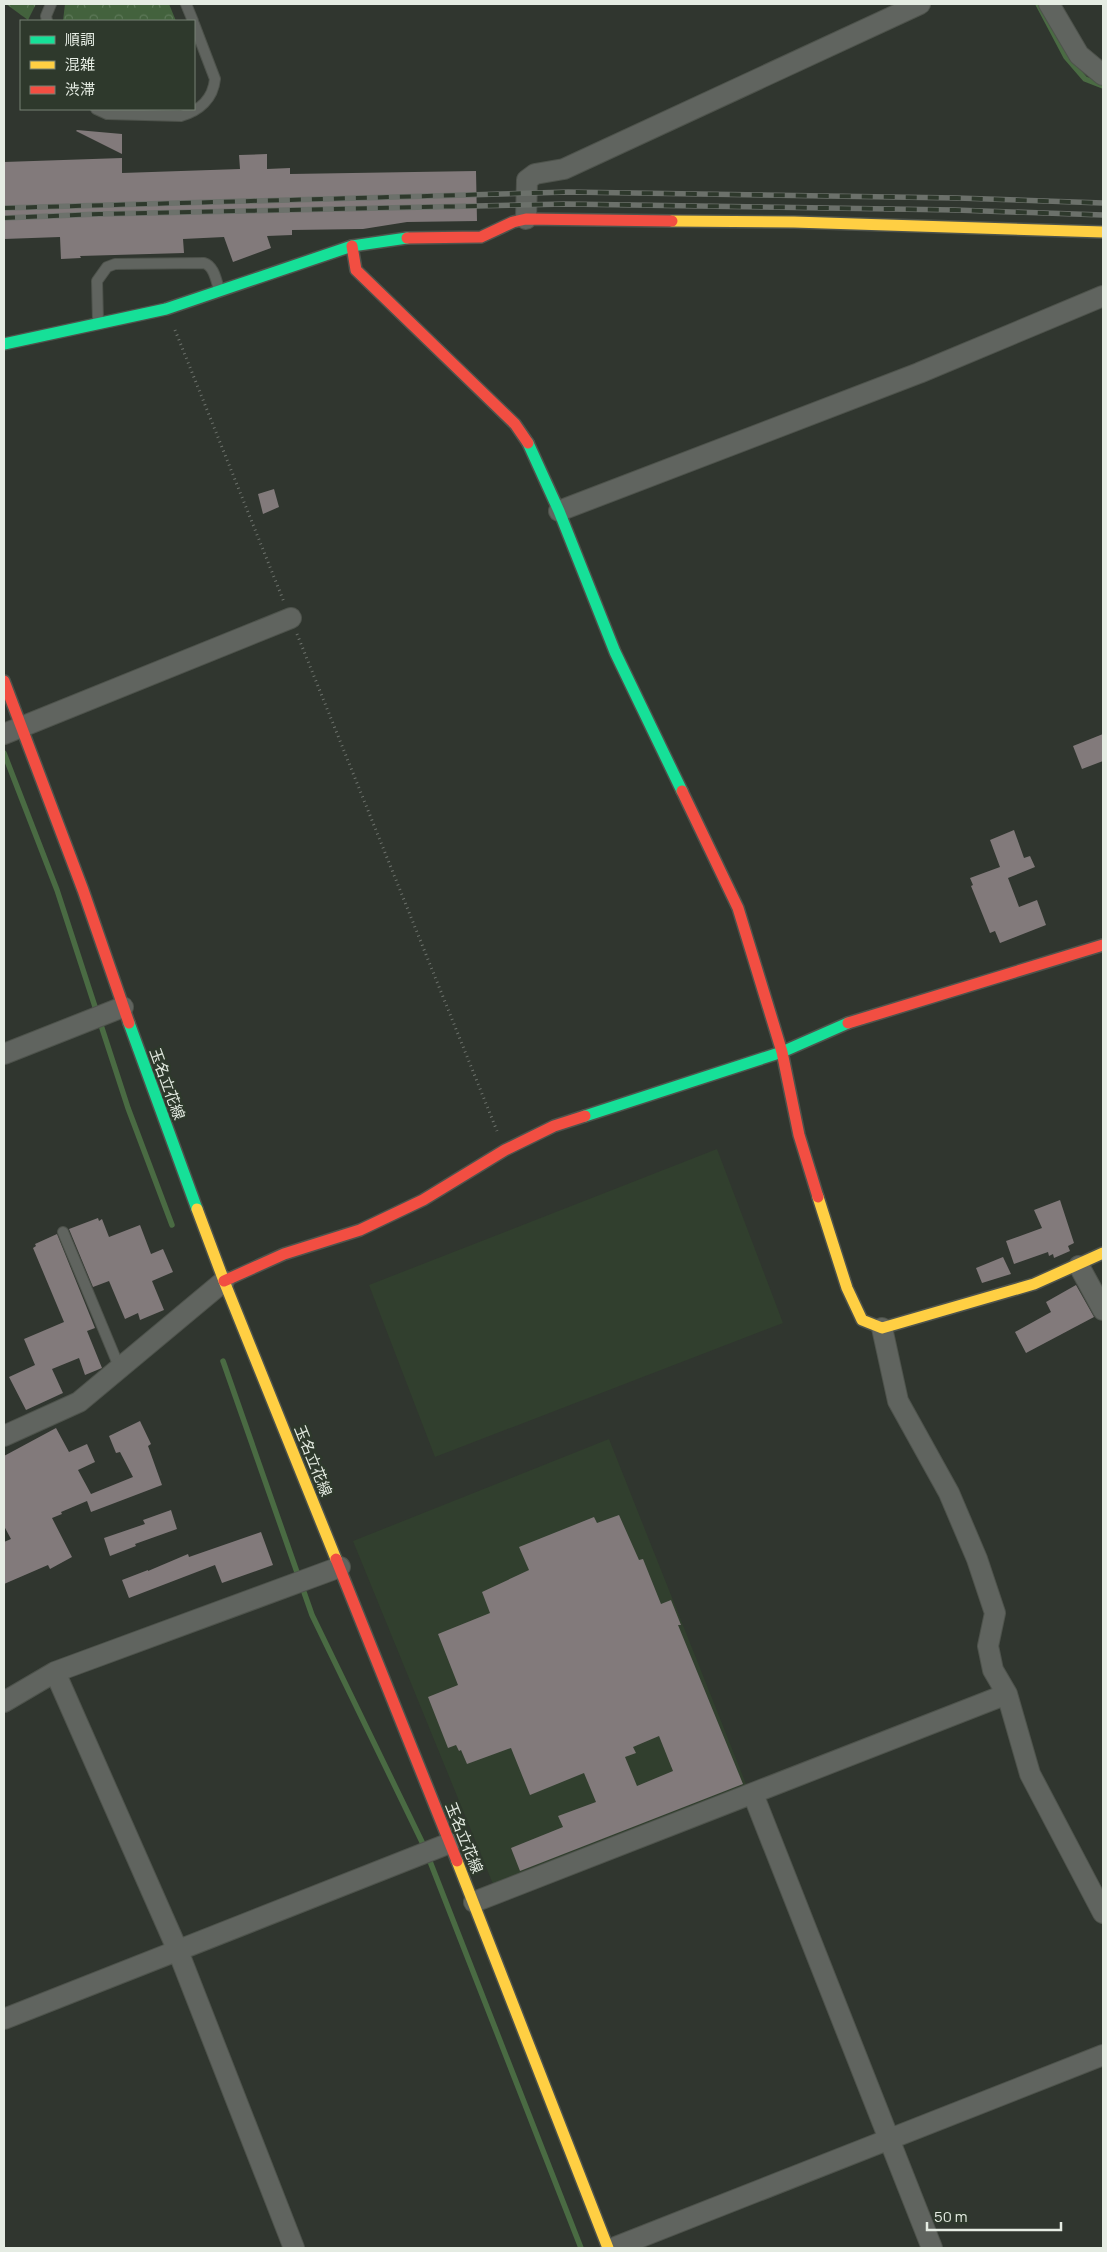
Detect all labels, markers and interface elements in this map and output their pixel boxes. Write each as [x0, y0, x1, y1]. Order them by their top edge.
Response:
legend [20, 20, 195, 110]
text: 順調 [65, 29, 95, 50]
text: 混雑 [65, 54, 95, 75]
text: 渋滞 [65, 79, 95, 100]
street label: 玉名立花線 [145, 1045, 190, 1123]
street label: 玉名立花線 [290, 1422, 337, 1500]
street label: 玉名立花線 [441, 1799, 488, 1877]
scale bar [927, 2200, 1061, 2232]
text: 50 m [934, 2206, 968, 2227]

